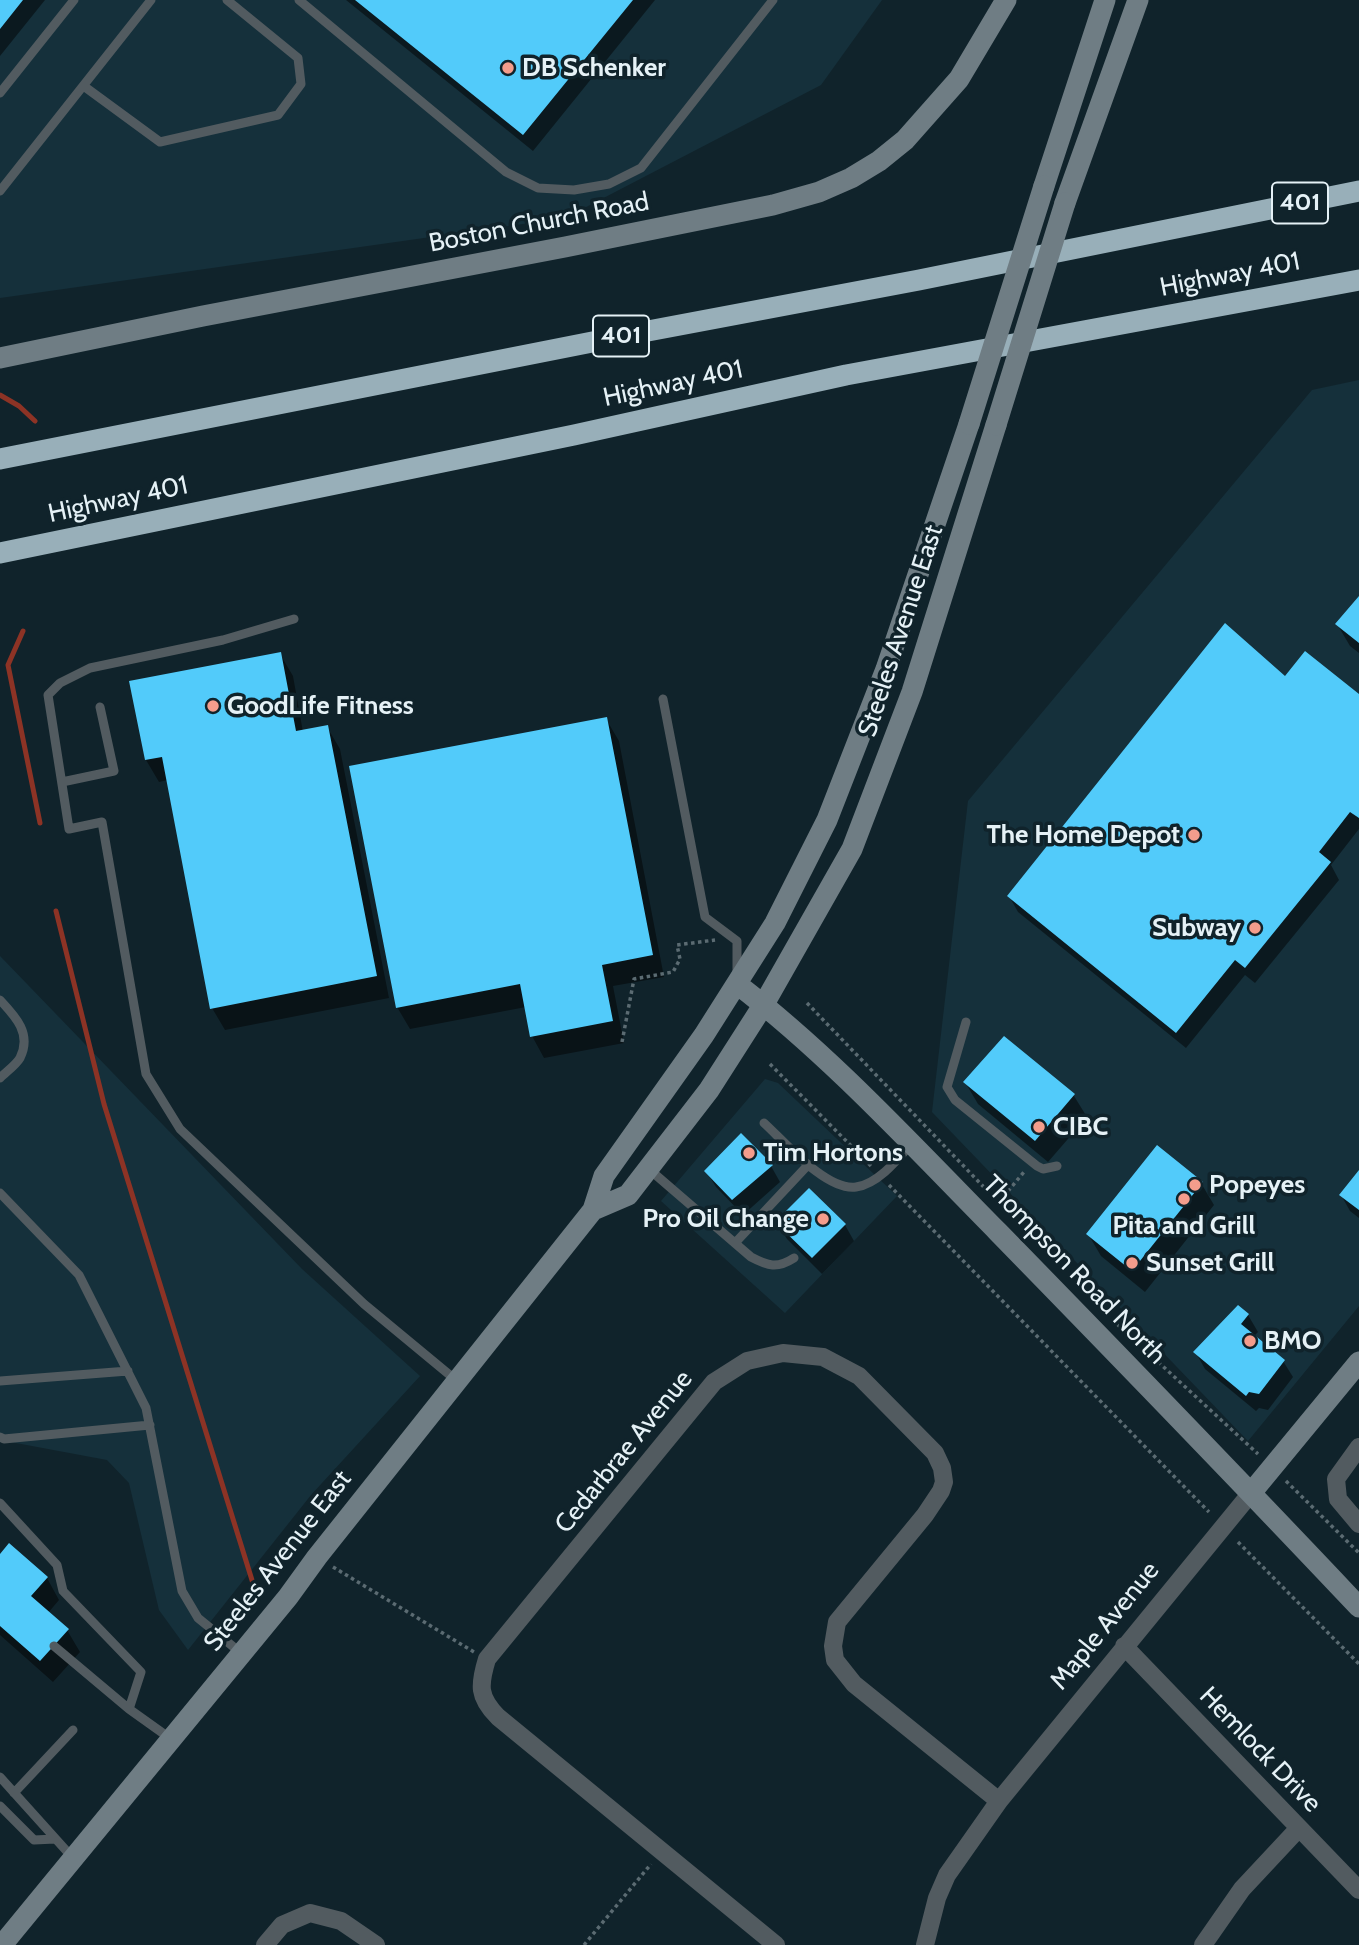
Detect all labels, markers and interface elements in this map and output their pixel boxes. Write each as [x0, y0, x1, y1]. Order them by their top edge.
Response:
place label: DB Schenker [522, 52, 666, 84]
marker: DB Schenker [500, 60, 516, 76]
road number: 401 [1272, 182, 1328, 224]
street label: Boston Church Road [426, 186, 652, 260]
street label: Highway 401 [1157, 246, 1303, 304]
road number: 401 [593, 316, 649, 356]
street label: Highway 401 [600, 354, 746, 414]
street label: Highway 401 [45, 470, 191, 530]
street label: Steeles Avenue East [852, 521, 950, 741]
place label: GoodLife Fitness [227, 690, 414, 722]
marker: GoodLife Fitness [205, 698, 221, 714]
place label: The Home Depot [986, 819, 1180, 851]
marker: The Home Depot [1186, 827, 1202, 843]
place label: Subway [1152, 912, 1241, 944]
marker: Subway [1247, 920, 1263, 936]
place label: CIBC [1053, 1111, 1108, 1143]
marker: CIBC [1031, 1119, 1047, 1135]
place label: Tim Hortons [763, 1137, 903, 1169]
marker: Tim Hortons [741, 1145, 757, 1161]
street label: Thompson Road North [976, 1169, 1172, 1371]
place label: Popeyes [1209, 1169, 1305, 1201]
marker: Popeyes [1187, 1177, 1203, 1193]
marker: Pita and Grill [1176, 1191, 1192, 1207]
place label: Pro Oil Change [642, 1203, 809, 1235]
place label: Pita and Grill [1113, 1210, 1255, 1242]
marker: Pro Oil Change [815, 1211, 831, 1227]
place label: Sunset Grill [1146, 1247, 1274, 1279]
marker: Sunset Grill [1124, 1255, 1140, 1271]
place label: BMO [1264, 1325, 1322, 1357]
marker: BMO [1242, 1333, 1258, 1349]
street label: Cedarbrae Avenue [549, 1364, 699, 1540]
street label: Steeles Avenue East [198, 1464, 358, 1658]
street label: Maple Avenue [1044, 1556, 1166, 1696]
street label: Hemlock Drive [1192, 1681, 1328, 1819]

